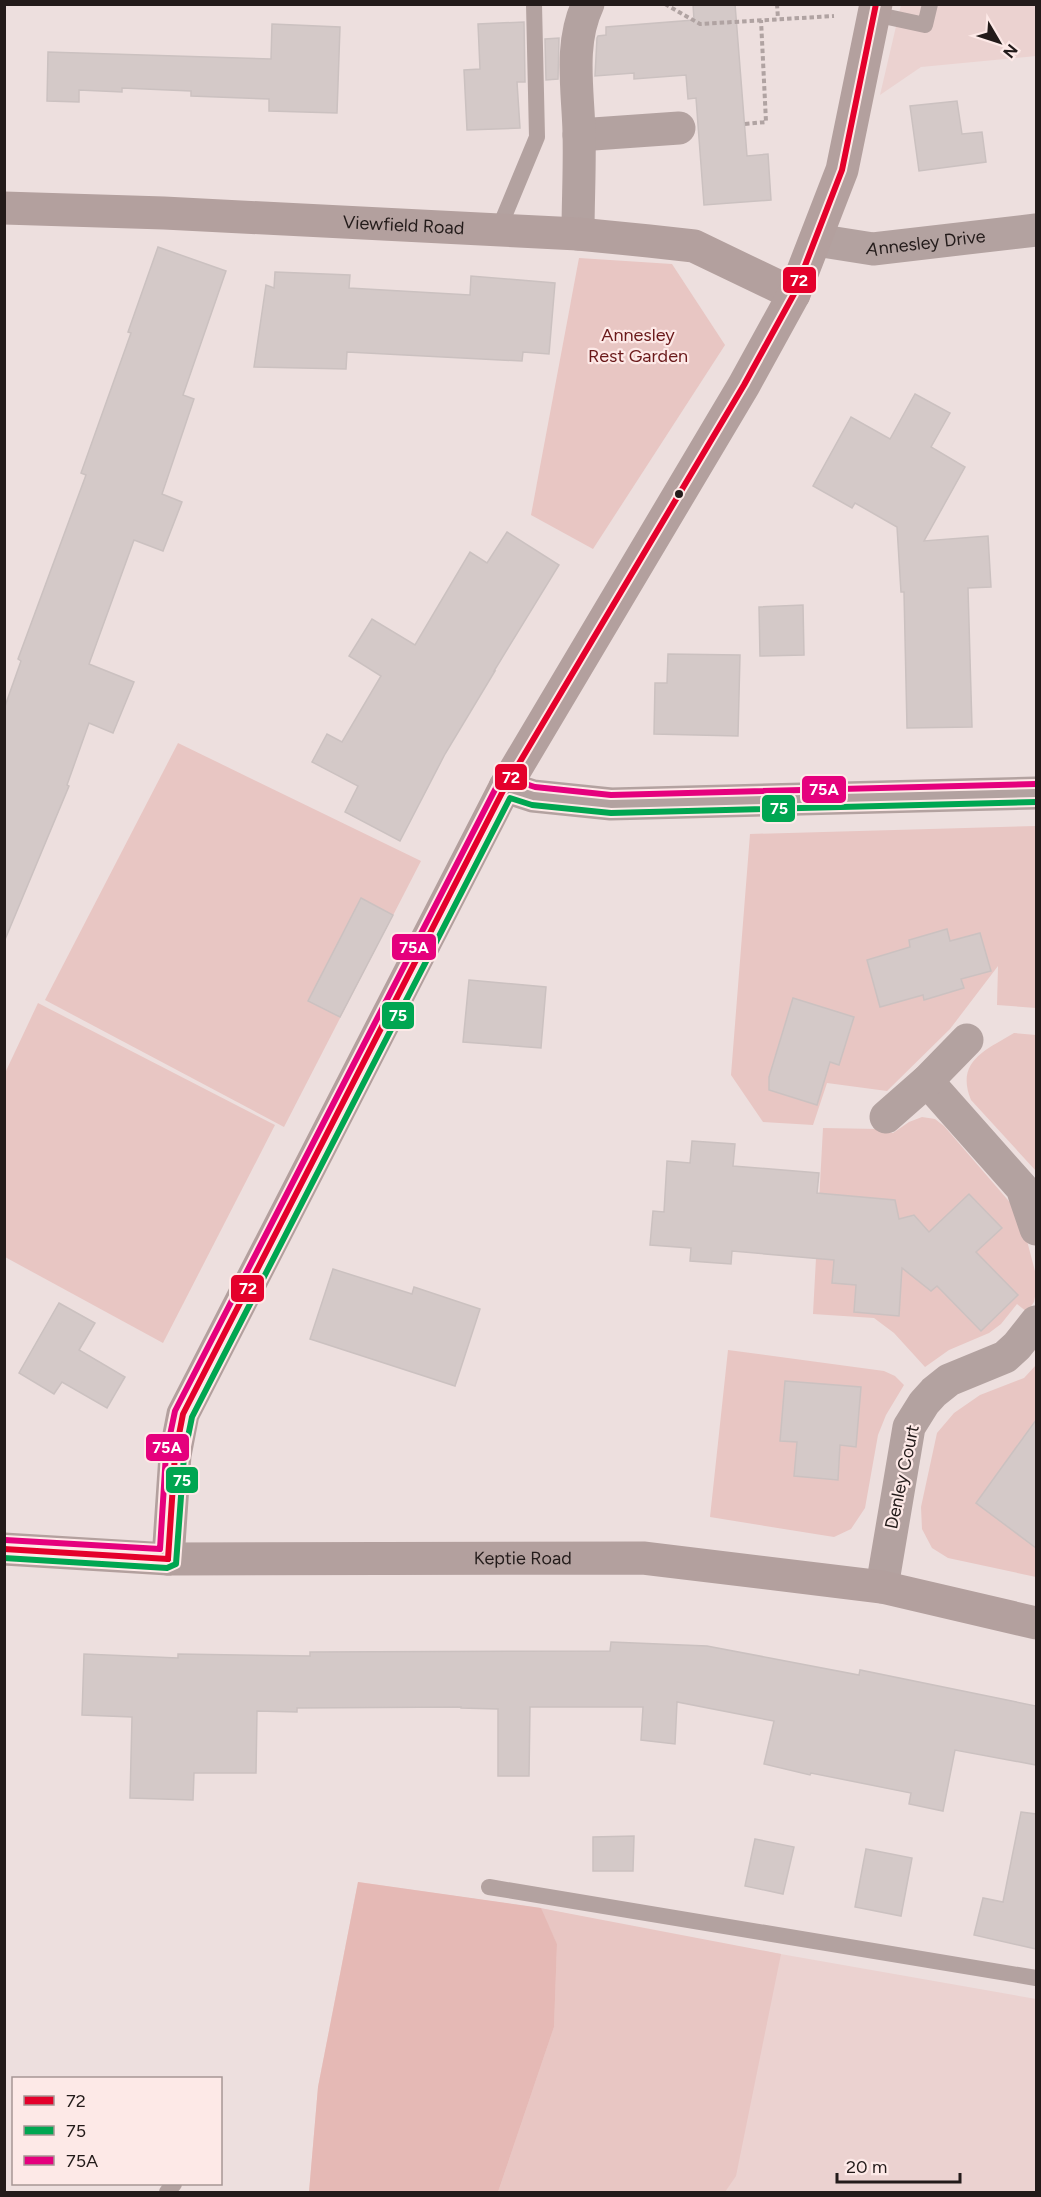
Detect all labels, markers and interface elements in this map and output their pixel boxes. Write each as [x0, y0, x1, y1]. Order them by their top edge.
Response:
north arrow [969, 12, 1029, 72]
text: N [999, 40, 1022, 62]
street label: Viewfield Road [342, 211, 465, 239]
street label: Annesley Drive [865, 225, 987, 261]
line badge: 72 [782, 266, 817, 294]
text: 72 [790, 271, 808, 290]
park label: Annesley Rest Garden [588, 324, 688, 367]
unlabelled marker [673, 488, 685, 500]
line badge: 72 [494, 763, 528, 791]
text: 72 [502, 768, 520, 787]
line badge: 75A [801, 775, 847, 804]
text: 75A [809, 780, 839, 799]
line badge: 75 [761, 794, 796, 823]
text: 75 [770, 799, 788, 818]
line badge: 75A [391, 933, 437, 961]
text: 75A [399, 938, 429, 957]
line badge: 75 [381, 1001, 415, 1030]
text: 75 [389, 1006, 407, 1025]
line badge: 72 [230, 1274, 265, 1303]
text: 72 [239, 1279, 257, 1298]
street label: Denley Court [880, 1423, 924, 1531]
line badge: 75A [145, 1433, 190, 1462]
text: 75A [152, 1438, 182, 1457]
line badge: 75 [165, 1466, 199, 1494]
text: 75 [173, 1471, 191, 1490]
street label: Keptie Road [474, 1547, 572, 1569]
legend [12, 2077, 222, 2185]
text: 72 [66, 2090, 86, 2112]
text: 75 [66, 2120, 86, 2142]
scale bar [837, 2146, 960, 2184]
text: 75A [66, 2150, 98, 2172]
text: 20 m [846, 2156, 887, 2178]

